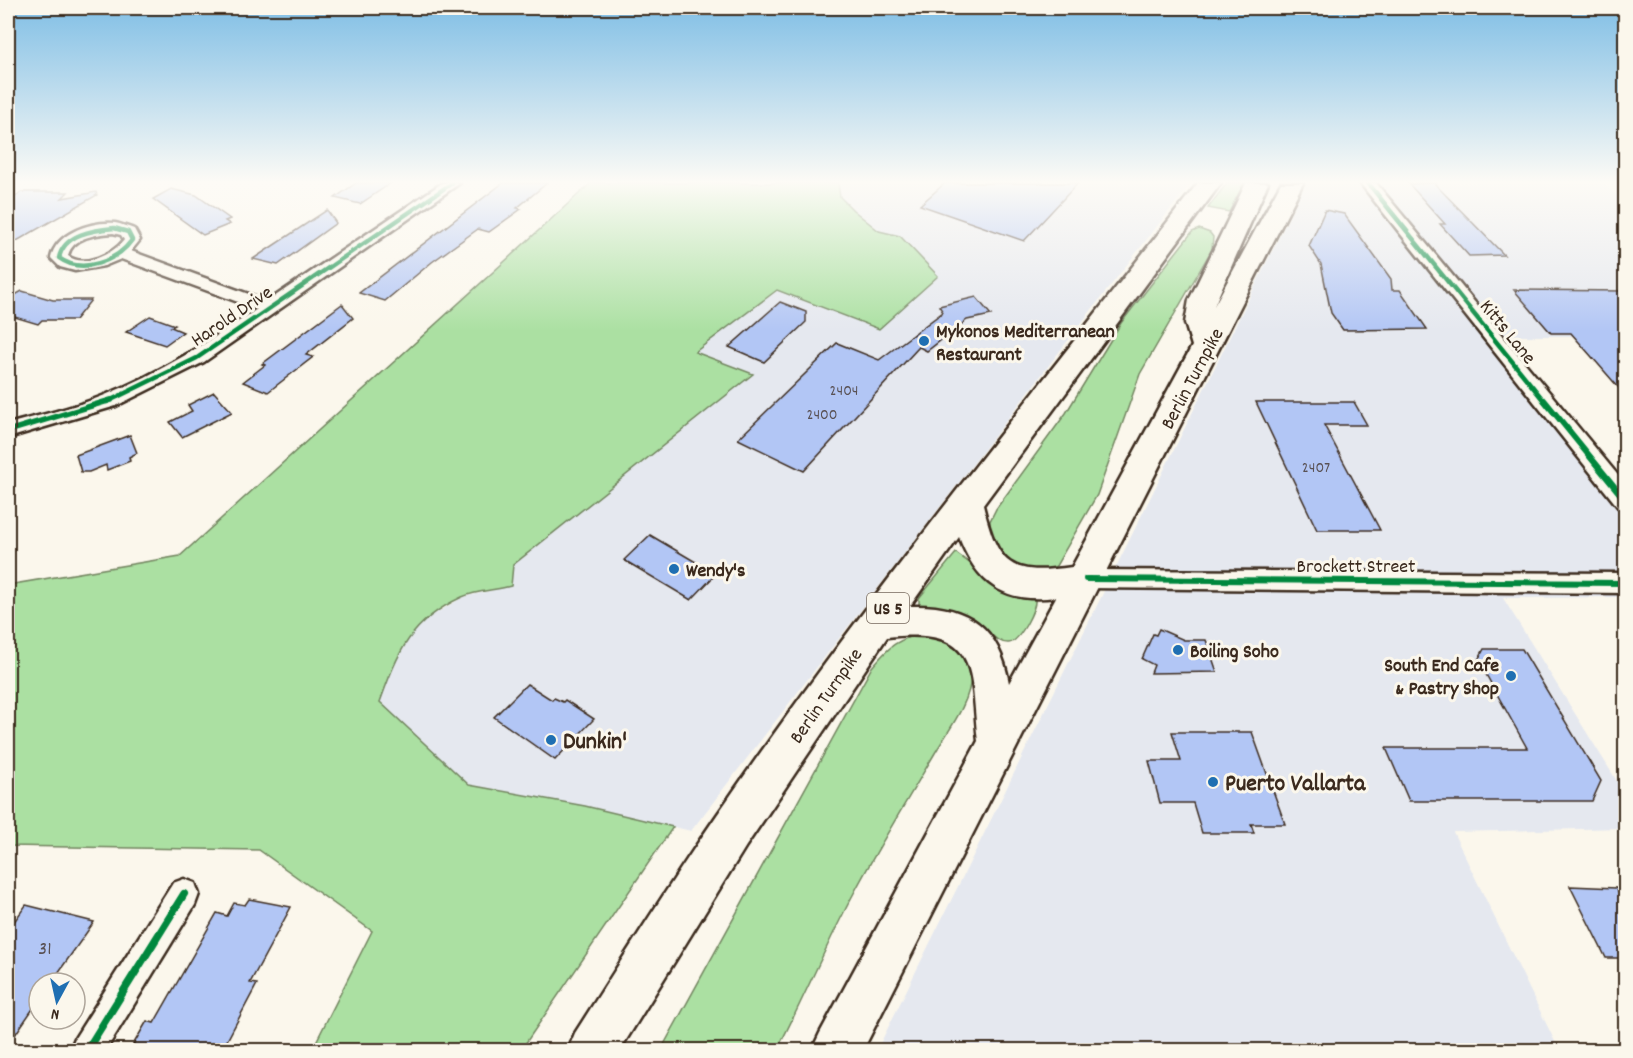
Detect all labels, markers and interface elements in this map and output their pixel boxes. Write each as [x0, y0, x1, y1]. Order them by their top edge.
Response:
street label: Harold Drive [186, 280, 279, 355]
street label: Kitts Lane [1472, 294, 1542, 371]
place label: Mykonos Mediterranean Restaurant [936, 319, 1115, 370]
street label: Berlin Turnpike [1155, 324, 1232, 435]
marker: Mykonos Mediterranean Restaurant [917, 334, 931, 348]
house number: 2404 [830, 380, 859, 403]
house number: 2400 [806, 404, 838, 427]
house number: 2407 [1302, 457, 1330, 480]
street label: Brockett Street [1297, 554, 1415, 582]
place label: Wendy's [686, 558, 745, 586]
marker: Wendy's [667, 562, 681, 576]
road number: US 5 [867, 593, 909, 623]
place label: Boiling Soho [1190, 639, 1279, 667]
street label: Berlin Turnpike [784, 643, 871, 750]
marker: Boiling Soho [1171, 643, 1185, 657]
place label: South End Cafe & Pastry Shop [1384, 653, 1499, 704]
marker: South End Cafe & Pastry Shop [1504, 669, 1518, 683]
place label: Dunkin' [563, 726, 627, 760]
marker: Dunkin' [544, 733, 558, 747]
place label: Puerto Vallarta [1225, 768, 1366, 802]
marker: Puerto Vallarta [1206, 775, 1220, 789]
house number: 31 [38, 936, 52, 964]
north arrow [27, 971, 87, 1031]
text: N [50, 1001, 61, 1025]

